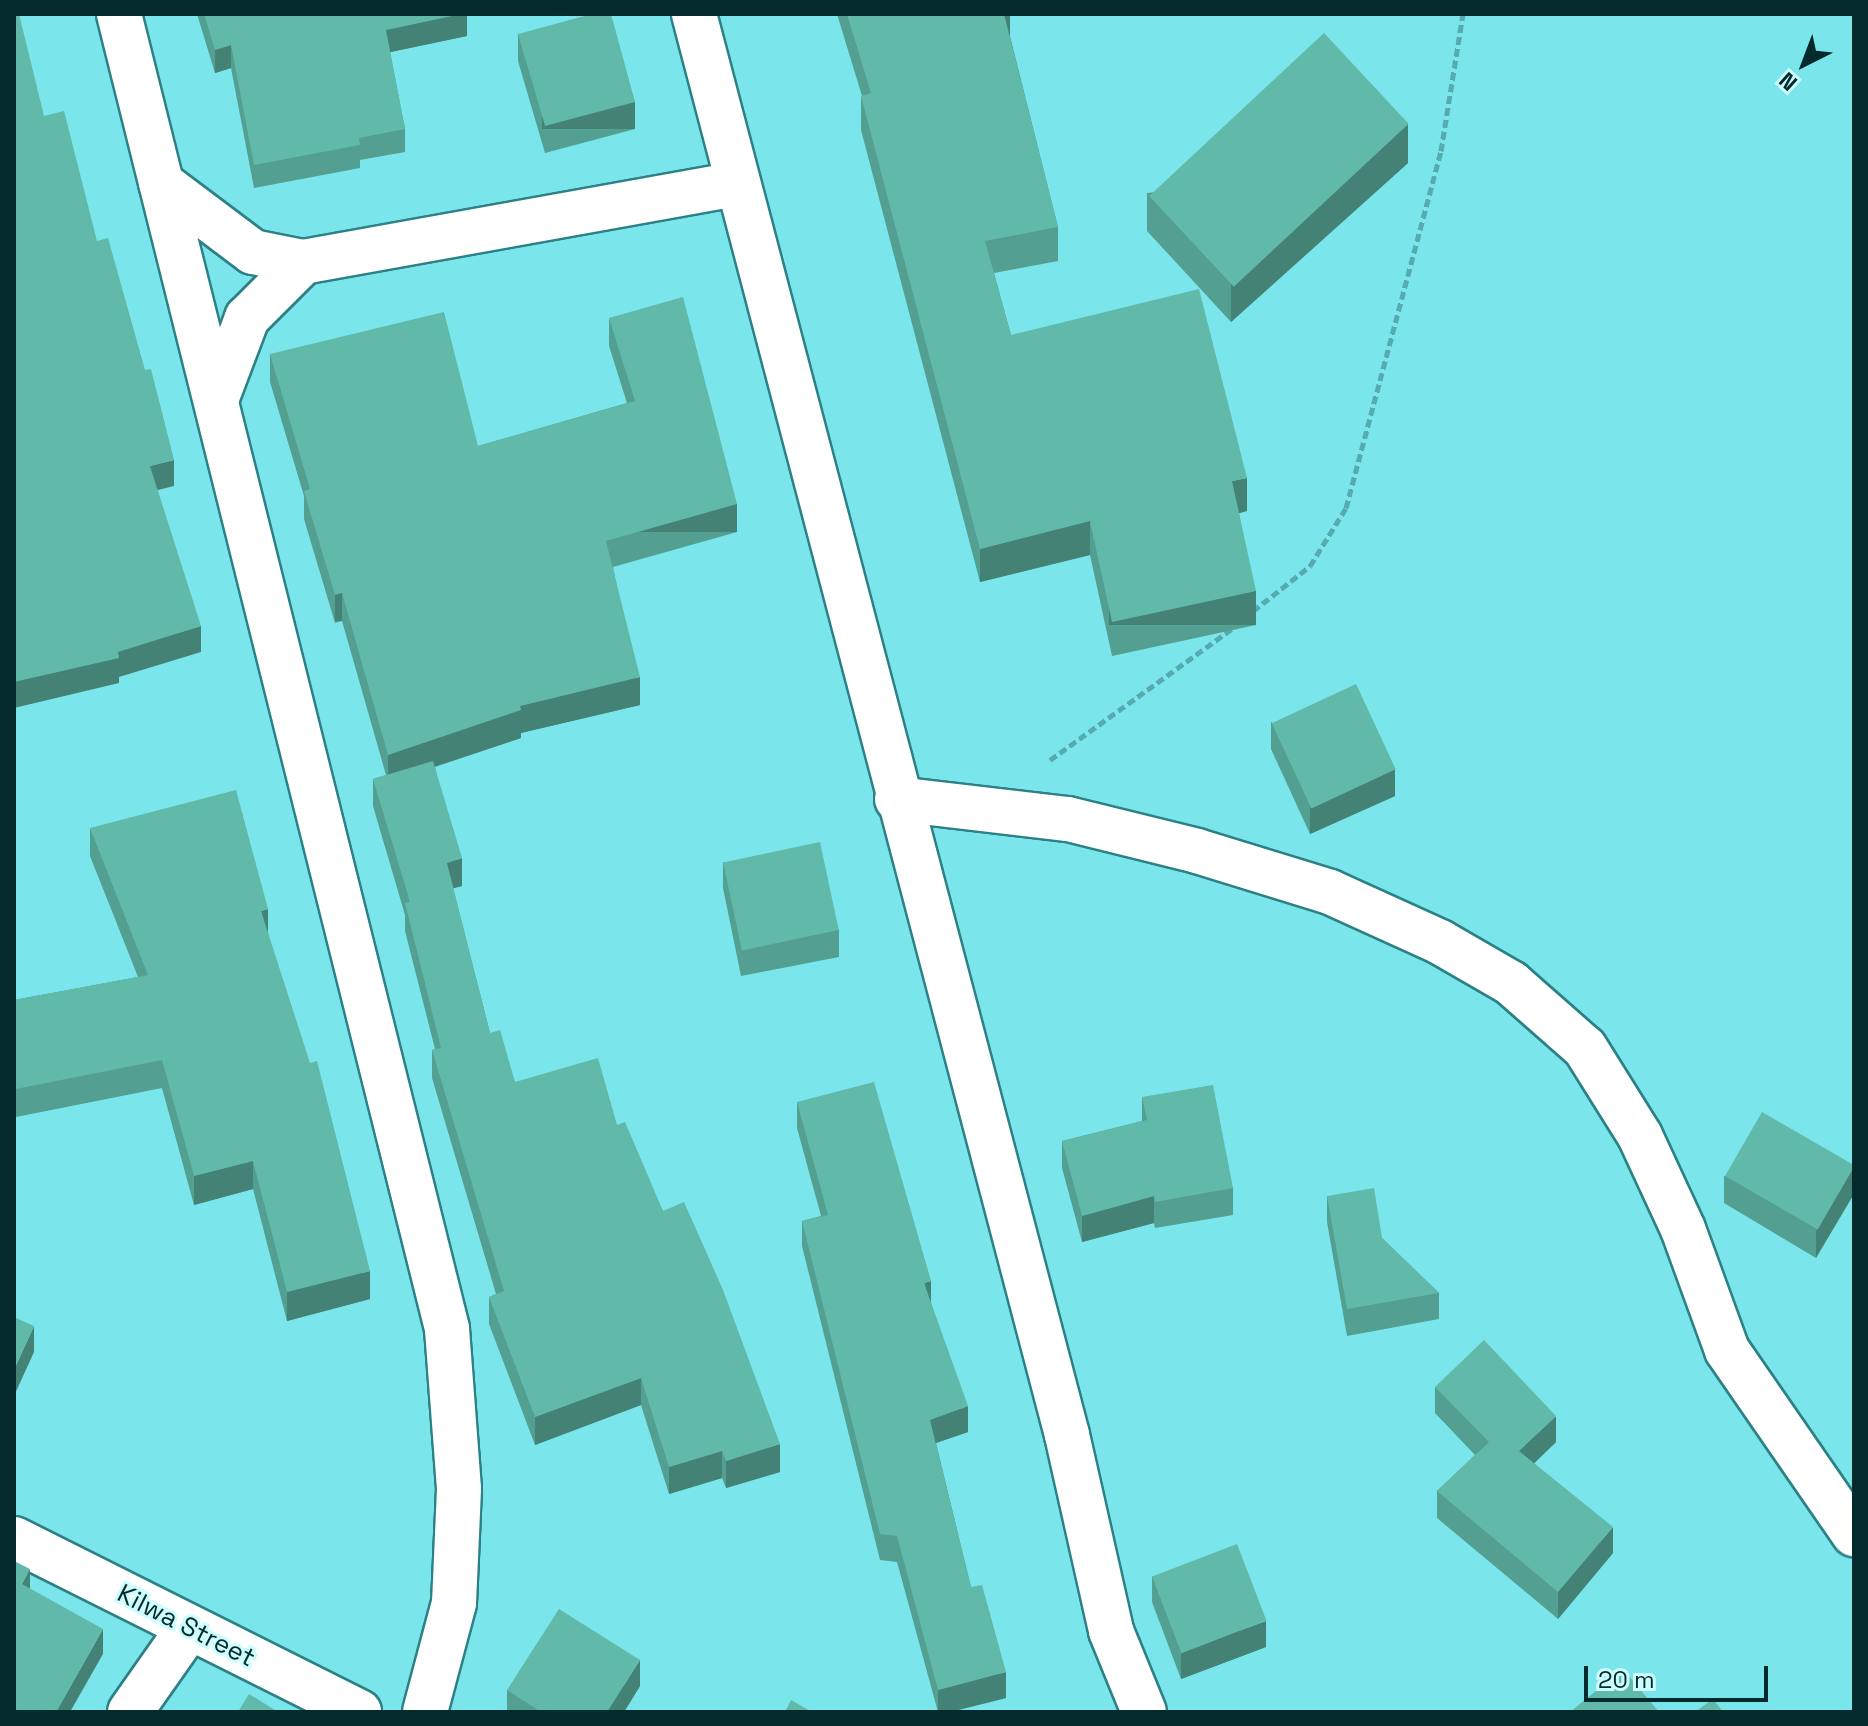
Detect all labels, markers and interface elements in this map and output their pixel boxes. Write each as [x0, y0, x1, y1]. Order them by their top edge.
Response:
north arrow [1764, 24, 1844, 104]
text: N [1773, 66, 1803, 97]
street label: Kilwa Street [112, 1578, 260, 1674]
scale bar [1588, 1650, 1772, 1700]
text: 20 m [1598, 1664, 1655, 1695]

